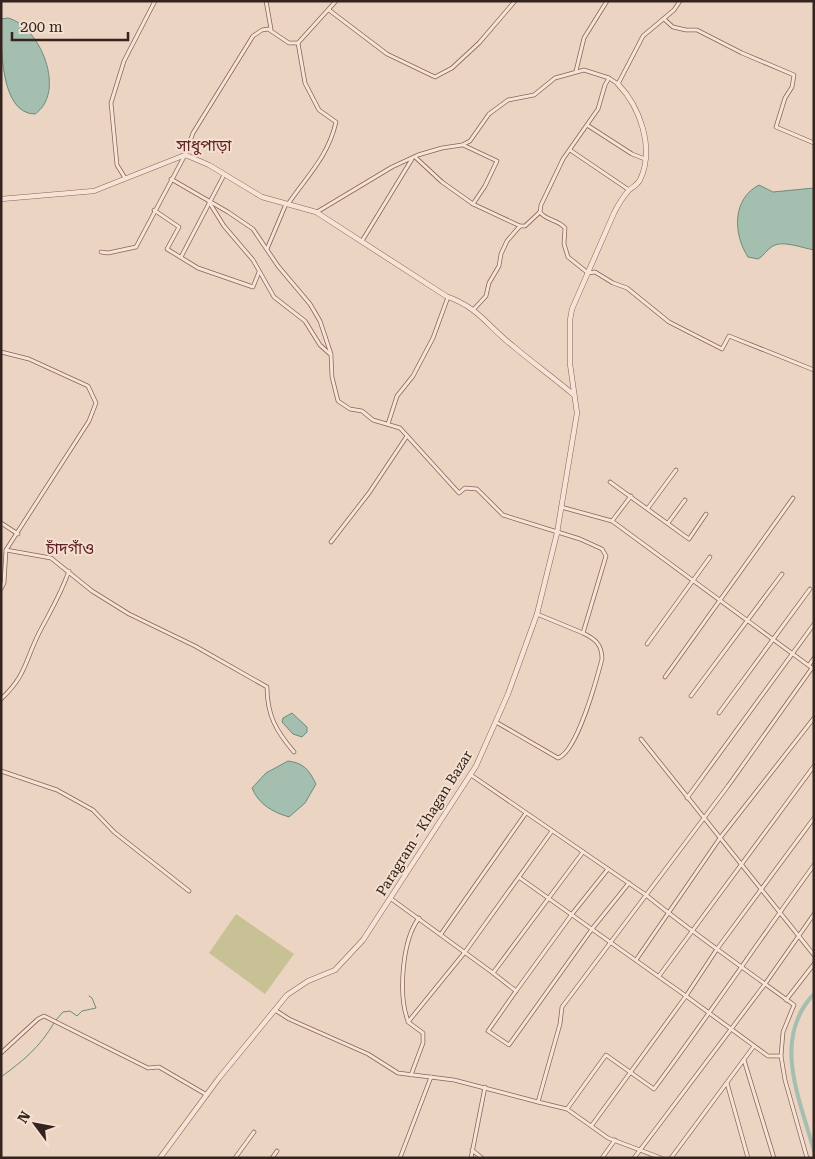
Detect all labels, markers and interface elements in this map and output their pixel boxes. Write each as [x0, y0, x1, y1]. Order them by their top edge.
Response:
scale bar [12, 10, 129, 42]
text: 200 m [20, 18, 63, 36]
district label: সাধুপাড়া [175, 136, 232, 155]
district label: চাঁদগাঁও [45, 539, 94, 558]
street label: Paragram - Khagan Bazar [373, 747, 475, 899]
north arrow [10, 1099, 60, 1149]
text: N [14, 1108, 34, 1126]

